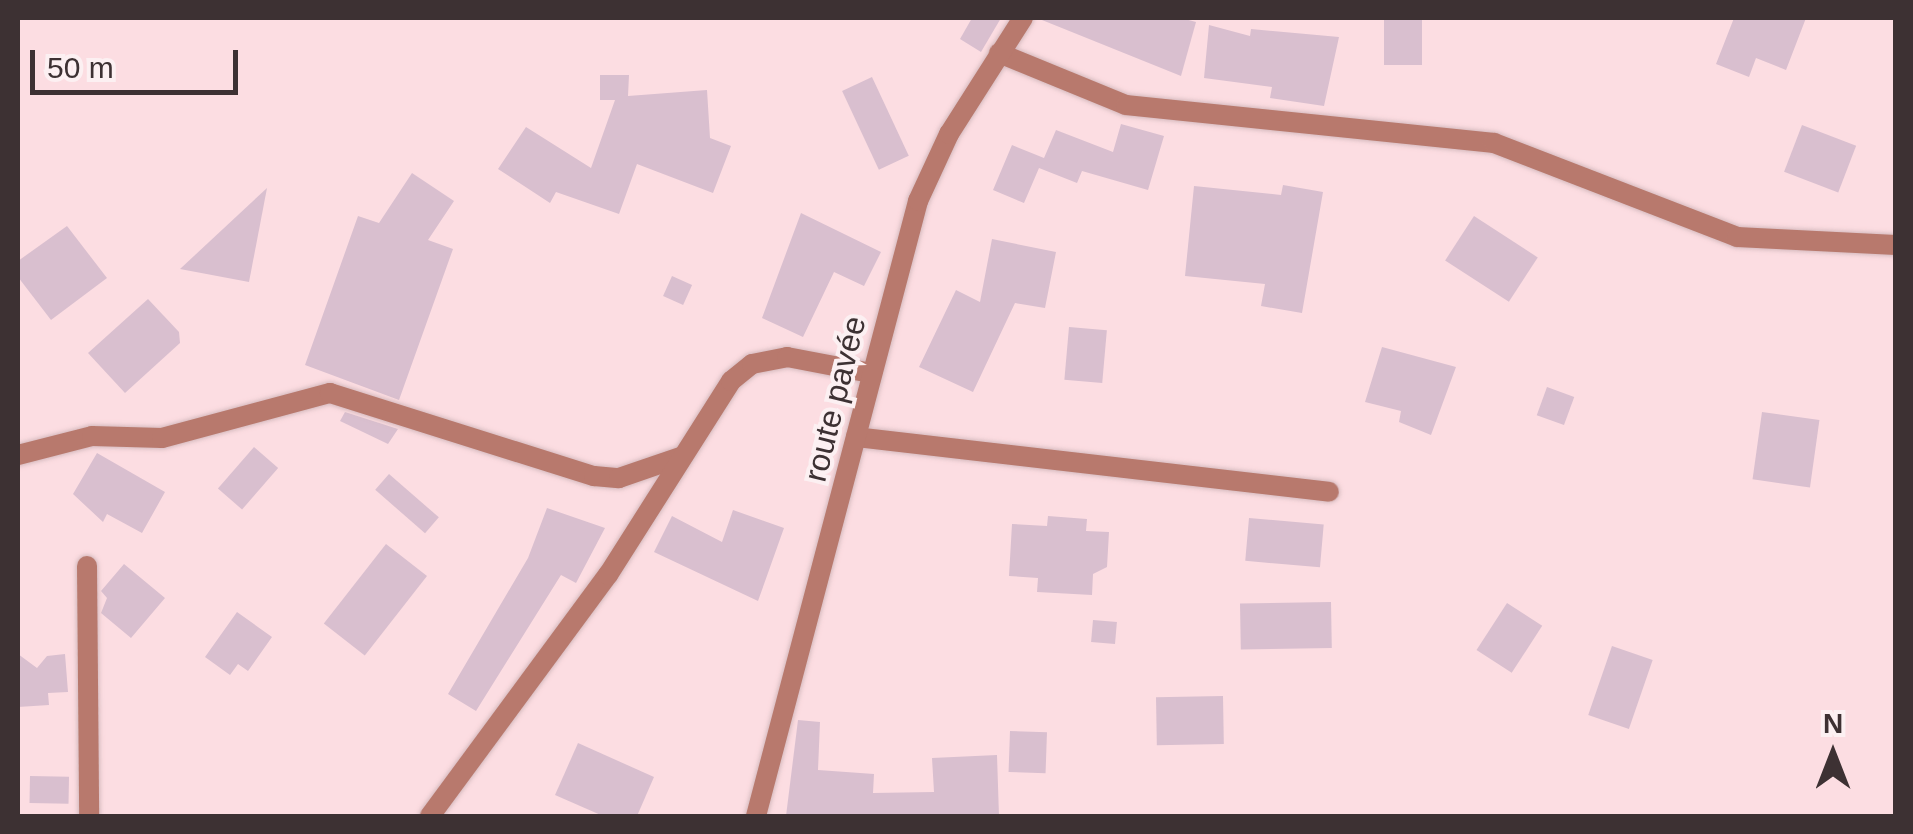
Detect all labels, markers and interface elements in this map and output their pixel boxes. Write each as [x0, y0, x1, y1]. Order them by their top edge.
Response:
scale bar [35, 30, 242, 92]
text: 50 m [47, 51, 114, 84]
street label: route pavée [796, 312, 874, 486]
north arrow [1783, 704, 1883, 804]
text: N [1823, 708, 1843, 739]

